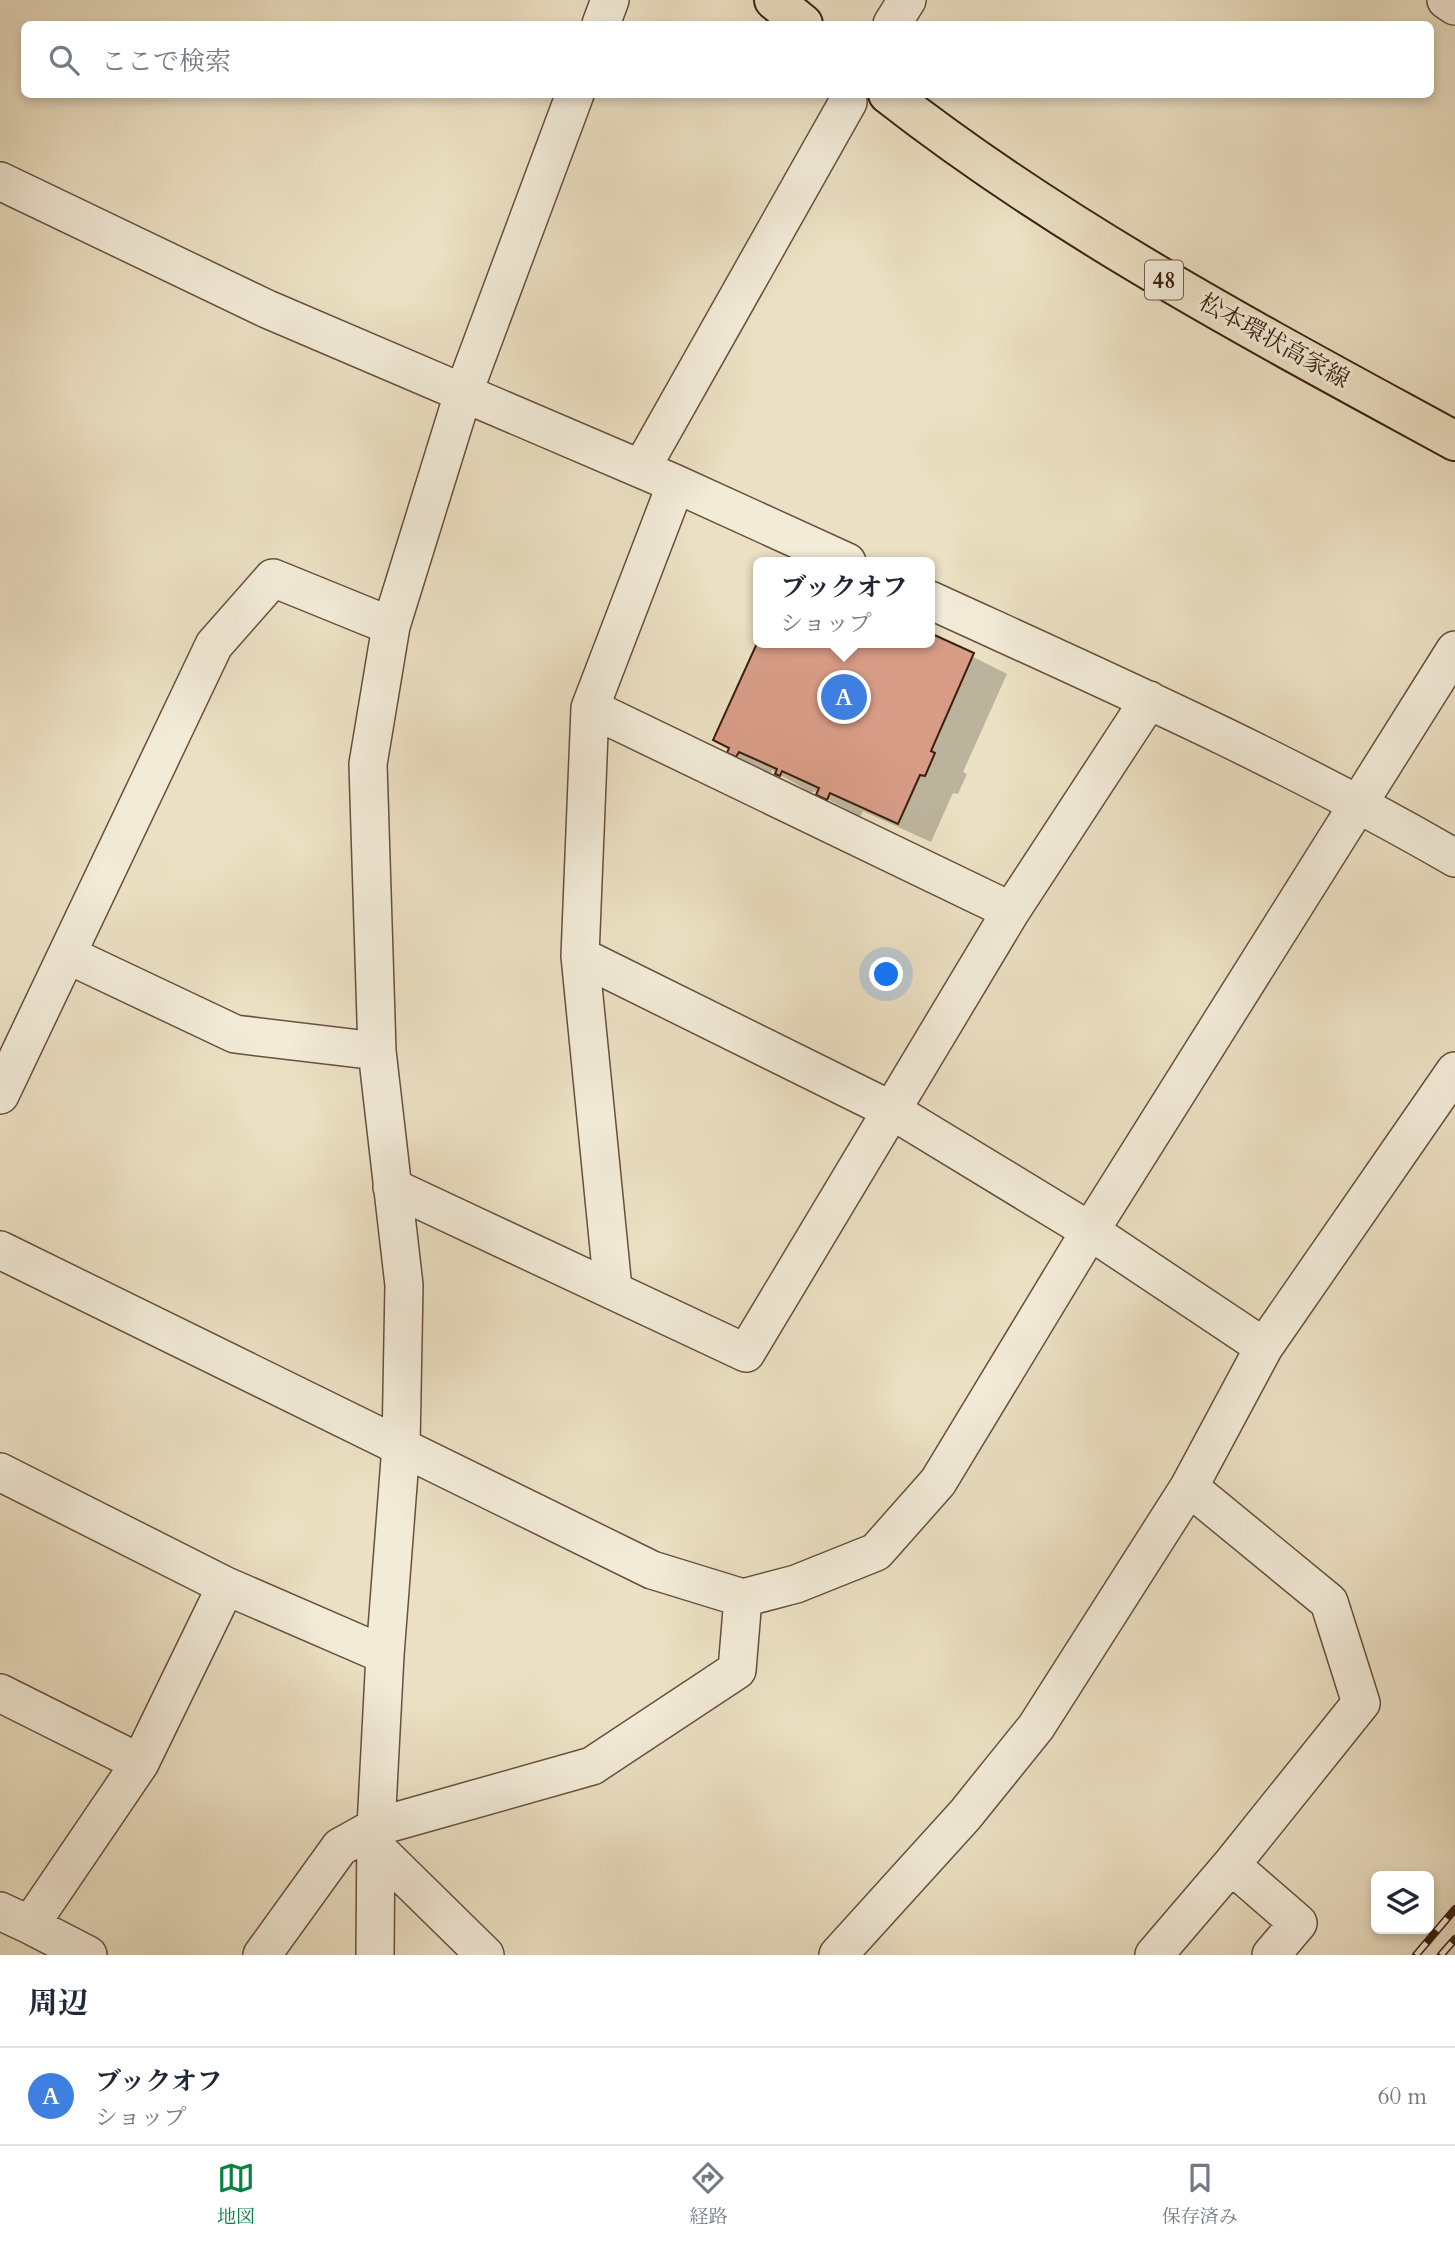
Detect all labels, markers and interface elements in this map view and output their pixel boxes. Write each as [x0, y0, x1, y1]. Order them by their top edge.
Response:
search box [21, 21, 1434, 98]
icon: search [45, 41, 83, 79]
text: ここで検索 [101, 44, 231, 79]
road number: 48 [1145, 260, 1183, 300]
street label: 松本環状高家線 [1193, 286, 1355, 396]
popup [753, 557, 935, 648]
text: ブックオフ [780, 570, 908, 605]
text: ショップ [780, 608, 872, 639]
pin: A [821, 671, 867, 723]
your location [869, 957, 903, 991]
map controls [1371, 1871, 1434, 1934]
button: layers [1371, 1871, 1434, 1934]
text: 周辺 [28, 1983, 88, 2024]
text: ブックオフ [95, 2064, 222, 2099]
text: A [42, 2081, 60, 2112]
text: 60 m [1378, 2081, 1427, 2112]
text: ショップ [95, 2102, 187, 2133]
tab: 地図 [217, 2159, 255, 2230]
tab: 経路 [689, 2159, 728, 2230]
tab: 保存済み [1162, 2159, 1238, 2230]

